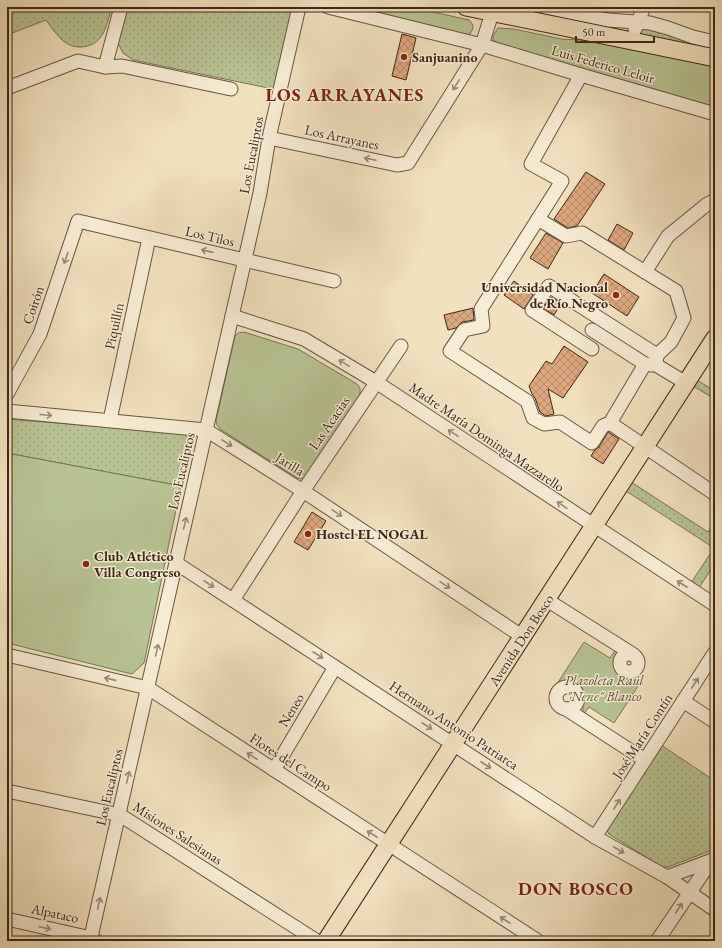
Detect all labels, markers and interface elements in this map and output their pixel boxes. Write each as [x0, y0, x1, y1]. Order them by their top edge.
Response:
scale bar [576, 18, 654, 44]
text: 50 m [582, 24, 606, 40]
street label: Luis Federico Leloir [549, 41, 657, 87]
place label: Sanjuanino [412, 48, 478, 66]
marker: Sanjuanino [399, 52, 409, 62]
one-way arrow [452, 79, 460, 91]
district label: LOS ARRAYANES [265, 83, 425, 106]
street label: Los Eucaliptos [235, 114, 267, 195]
street label: Los Arrayanes [303, 120, 381, 154]
one-way arrow [364, 155, 377, 163]
street label: Los Tilos [184, 222, 237, 251]
one-way arrow [200, 247, 213, 255]
one-way arrow [61, 252, 69, 264]
place label: Universidad Nacional de Río Negro [481, 278, 608, 312]
street label: Coirón [18, 283, 48, 327]
marker: Universidad Nacional de Río Negro [611, 290, 621, 300]
street label: Piquillín [100, 301, 128, 351]
one-way arrow [338, 358, 350, 366]
street label: Madre María Dominga Mazzarello [406, 378, 568, 496]
street label: Las Acacias [304, 392, 354, 453]
one-way arrow [39, 411, 52, 418]
one-way arrow [448, 429, 459, 437]
street label: Los Eucaliptos [163, 430, 199, 511]
one-way arrow [221, 440, 233, 448]
street label: Jarilla [271, 448, 308, 480]
one-way arrow [556, 501, 567, 509]
one-way arrow [331, 509, 342, 517]
one-way arrow [182, 517, 190, 530]
place label: Hostel EL NOGAL [316, 525, 428, 543]
marker: Hostel EL NOGAL [303, 529, 313, 539]
place label: Club Atlético Villa Congreso [94, 547, 181, 581]
marker: Club Atlético Villa Congreso [81, 559, 91, 569]
one-way arrow [203, 580, 214, 588]
one-way arrow [677, 580, 688, 588]
one-way arrow [439, 581, 450, 589]
street label: Avenida Don Bosco [484, 591, 557, 690]
one-way arrow [153, 644, 161, 657]
one-way arrow [312, 651, 323, 659]
park label: Plazoleta Raúl "Nene" Blanco [565, 671, 644, 705]
one-way arrow [104, 675, 117, 683]
street label: Hermano Antonio Patriarca [386, 676, 522, 774]
one-way arrow [691, 678, 699, 689]
street label: José María Contín [607, 689, 677, 783]
street label: Neneo [274, 690, 308, 730]
one-way arrow [421, 723, 433, 731]
street label: Flores del Campo [247, 729, 335, 795]
street label: Los Eucaliptos [91, 746, 127, 827]
one-way arrow [246, 751, 258, 759]
one-way arrow [480, 761, 491, 769]
one-way arrow [125, 770, 133, 783]
street label: Misiones Salesianas [130, 797, 227, 869]
one-way arrow [613, 798, 621, 810]
one-way arrow [366, 830, 378, 838]
one-way arrow [613, 847, 625, 855]
district label: DON BOSCO [518, 877, 634, 900]
one-way arrow [96, 897, 104, 910]
street label: Alpataco [29, 899, 80, 927]
one-way arrow [675, 902, 683, 914]
one-way arrow [500, 916, 511, 924]
one-way arrow [38, 924, 51, 932]

